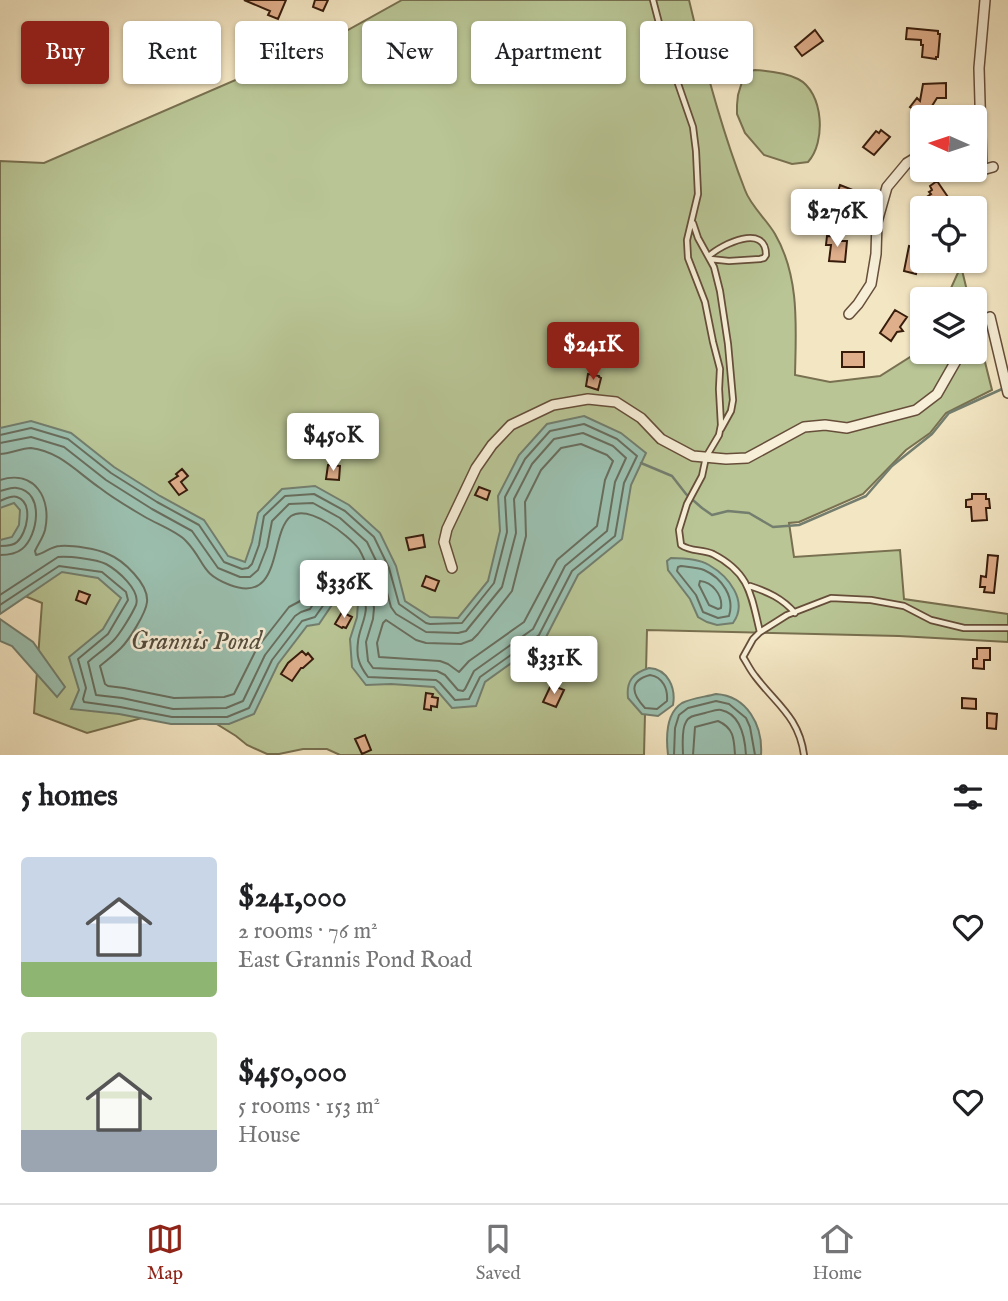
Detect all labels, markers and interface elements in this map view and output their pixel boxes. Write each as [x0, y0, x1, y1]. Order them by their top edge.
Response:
chip: Buy [21, 21, 109, 84]
chip: Rent [123, 21, 221, 84]
chip: Filters [235, 21, 348, 84]
chip: New [362, 21, 457, 84]
chip: Apartment [471, 21, 626, 84]
chip: House [640, 21, 753, 84]
north arrow [910, 105, 987, 182]
map controls [910, 105, 987, 364]
pin: $276K [788, 190, 886, 249]
button: locate [910, 196, 987, 273]
text: $276K [807, 197, 867, 226]
button: layers [910, 287, 987, 364]
pin: $241K [544, 322, 642, 382]
text: $241K [563, 330, 623, 359]
pin: $450K [284, 414, 382, 473]
text: $450K [303, 421, 363, 450]
pin: $336K [295, 560, 393, 620]
text: $336K [316, 568, 372, 597]
water label: Grannis Pond [130, 625, 263, 658]
pin: $331K [505, 636, 603, 696]
text: $331K [526, 644, 582, 673]
text: 5 homes [21, 778, 118, 816]
icon: filters [949, 778, 987, 816]
text: $241,000 [238, 879, 347, 917]
icon: home [77, 885, 161, 969]
icon: heart [949, 908, 987, 946]
text: 2 rooms · 76 m² [238, 917, 378, 946]
text: East Grannis Pond Road [238, 946, 472, 975]
text: $450,000 [238, 1054, 347, 1092]
icon: home [77, 1060, 161, 1144]
icon: heart [949, 1083, 987, 1121]
text: 5 rooms · 153 m² [238, 1092, 380, 1121]
text: House [238, 1121, 300, 1150]
tab: Map [146, 1220, 184, 1286]
tab: Saved [476, 1220, 521, 1286]
tab: Home [812, 1220, 862, 1286]

